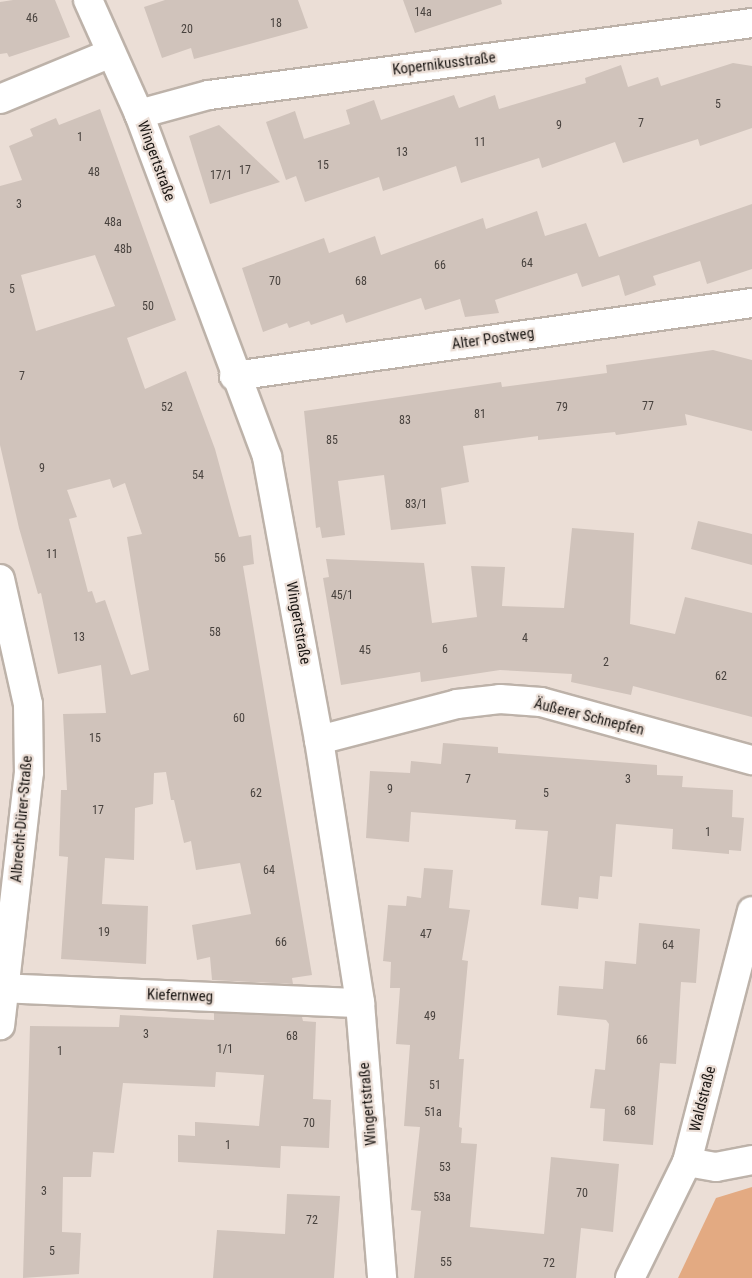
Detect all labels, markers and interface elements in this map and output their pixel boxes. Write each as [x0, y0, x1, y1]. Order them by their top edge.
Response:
house number: 14a [414, 6, 432, 20]
house number: 46 [26, 12, 38, 26]
house number: 18 [270, 17, 282, 31]
house number: 20 [181, 23, 193, 37]
street label: Kopernikusstraße [391, 49, 497, 79]
house number: 5 [715, 98, 721, 112]
house number: 7 [638, 117, 644, 131]
street label: Wingertstraße [133, 119, 179, 203]
house number: 9 [556, 119, 562, 133]
house number: 1 [77, 131, 83, 145]
house number: 11 [474, 136, 486, 150]
house number: 13 [396, 146, 408, 160]
house number: 15 [317, 159, 329, 173]
house number: 17 [239, 164, 251, 178]
house number: 48 [88, 166, 100, 180]
house number: 17/1 [210, 169, 232, 183]
house number: 3 [16, 198, 22, 212]
house number: 48a [104, 216, 122, 230]
house number: 48b [114, 243, 132, 257]
house number: 64 [521, 257, 533, 271]
house number: 66 [434, 259, 446, 273]
house number: 70 [269, 275, 281, 289]
house number: 68 [355, 275, 367, 289]
house number: 5 [9, 283, 15, 297]
house number: 50 [142, 300, 154, 314]
street label: Alter Postweg [451, 324, 535, 354]
house number: 7 [19, 370, 25, 384]
house number: 77 [642, 400, 654, 414]
house number: 52 [161, 401, 173, 415]
house number: 79 [556, 401, 568, 415]
house number: 81 [474, 408, 486, 422]
house number: 83 [399, 414, 411, 428]
house number: 85 [326, 434, 338, 448]
house number: 9 [39, 462, 45, 476]
house number: 54 [192, 469, 204, 483]
house number: 83/1 [405, 498, 427, 512]
house number: 11 [46, 548, 58, 562]
house number: 56 [214, 552, 226, 566]
street label: Wingertstraße [282, 580, 314, 666]
house number: 45/1 [331, 589, 353, 603]
house number: 58 [209, 626, 221, 640]
house number: 13 [73, 631, 85, 645]
house number: 4 [522, 632, 528, 646]
house number: 6 [442, 643, 448, 657]
house number: 45 [359, 644, 371, 658]
house number: 2 [603, 656, 609, 670]
house number: 62 [715, 670, 727, 684]
street label: Äußerer Schnepfen [532, 695, 646, 739]
house number: 60 [233, 712, 245, 726]
house number: 15 [89, 732, 101, 746]
street label: Albrecht-Dürer-Straße [7, 755, 37, 883]
house number: 7 [465, 773, 471, 787]
house number: 3 [625, 773, 631, 787]
house number: 9 [387, 783, 393, 797]
house number: 62 [250, 787, 262, 801]
house number: 5 [543, 787, 549, 801]
house number: 17 [92, 804, 104, 818]
house number: 1 [705, 826, 711, 840]
house number: 64 [263, 864, 275, 878]
house number: 19 [98, 926, 110, 940]
house number: 47 [420, 928, 432, 942]
house number: 66 [275, 936, 287, 950]
house number: 64 [662, 939, 674, 953]
street label: Kiefernweg [147, 986, 213, 1006]
house number: 49 [424, 1010, 436, 1024]
house number: 3 [143, 1028, 149, 1042]
house number: 68 [286, 1030, 298, 1044]
house number: 66 [636, 1034, 648, 1048]
house number: 1/1 [217, 1043, 233, 1057]
house number: 1 [57, 1045, 63, 1059]
street label: Wingertstraße [355, 1062, 381, 1146]
street label: Waldstraße [686, 1064, 720, 1134]
house number: 51 [429, 1079, 441, 1093]
house number: 68 [624, 1105, 636, 1119]
house number: 51a [424, 1106, 442, 1120]
house number: 70 [303, 1117, 315, 1131]
house number: 1 [225, 1139, 231, 1153]
house number: 53 [439, 1161, 451, 1175]
house number: 3 [41, 1185, 47, 1199]
house number: 70 [576, 1187, 588, 1201]
house number: 53a [433, 1191, 451, 1205]
house number: 72 [306, 1214, 318, 1228]
house number: 5 [49, 1245, 55, 1259]
house number: 55 [440, 1256, 452, 1270]
house number: 72 [543, 1257, 555, 1271]

